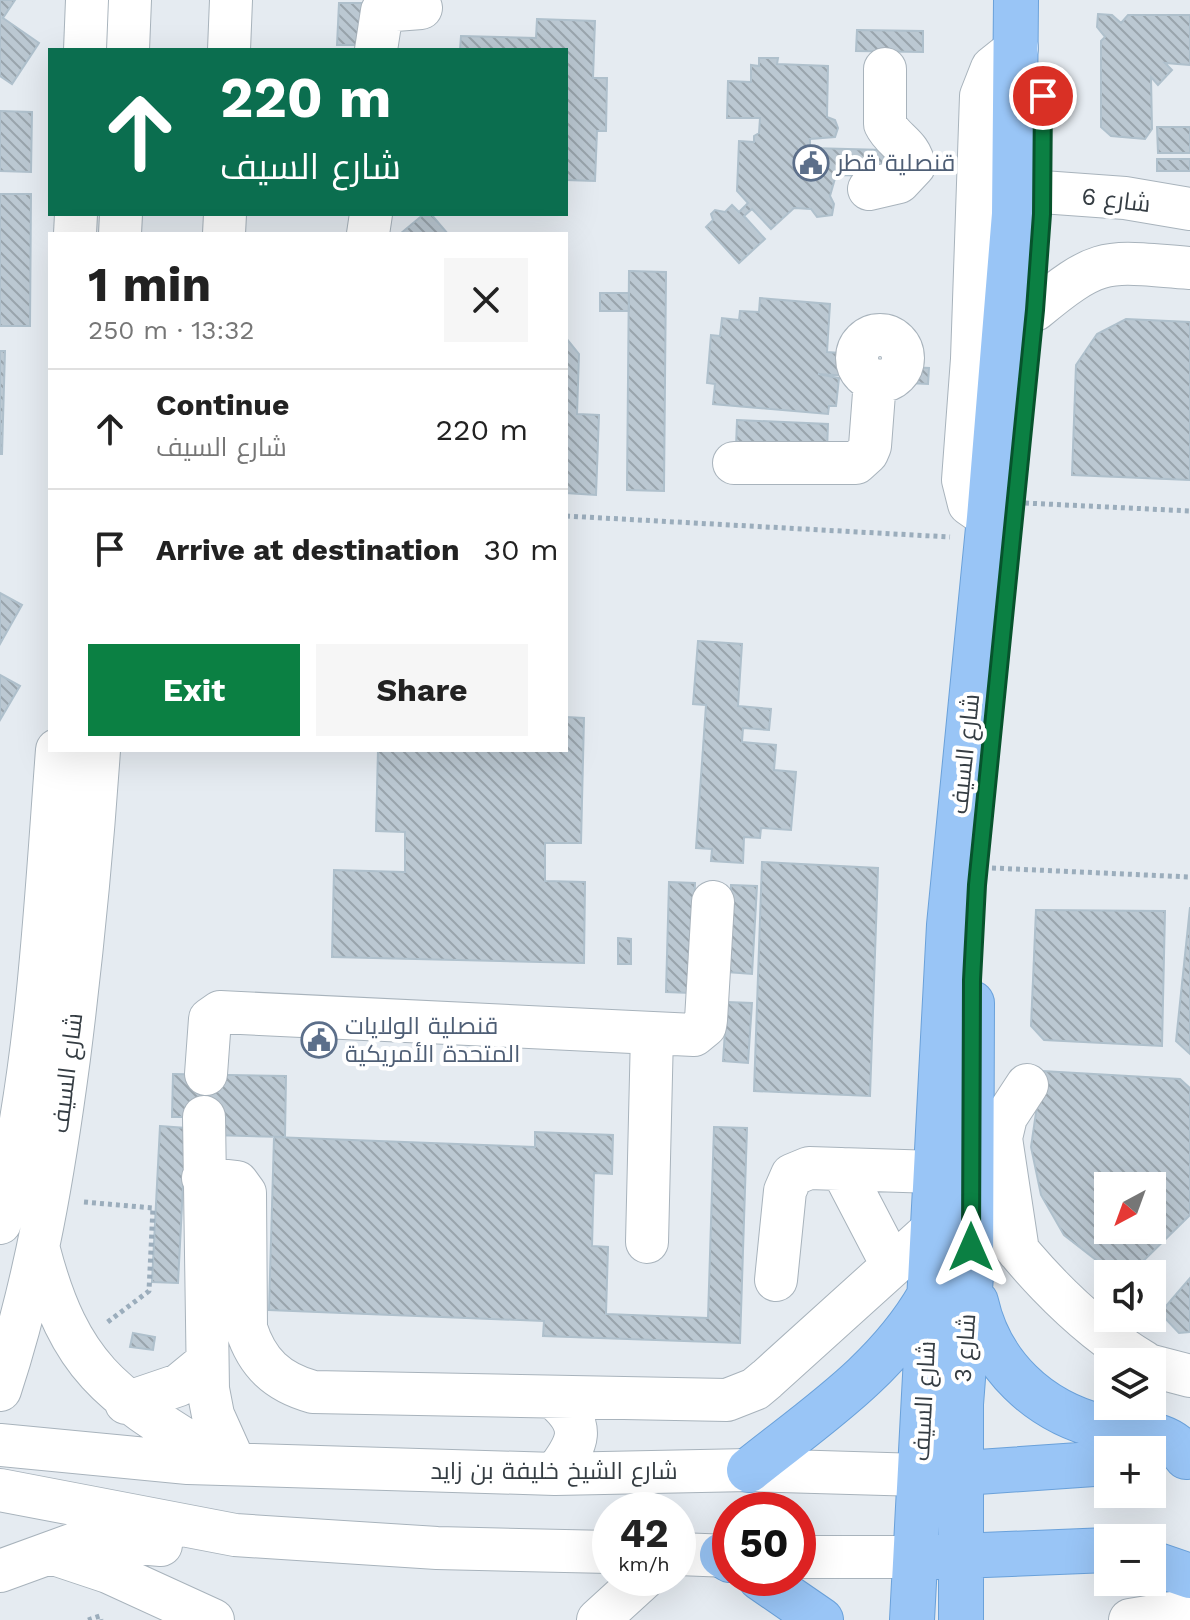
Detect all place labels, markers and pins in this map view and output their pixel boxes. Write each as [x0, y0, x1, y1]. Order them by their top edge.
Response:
pin [1009, 62, 1077, 130]
public building icon: قنصلية قطر [792, 144, 830, 182]
place label: قنصلية قطر [835, 149, 955, 177]
place label: قنصلية الولايات المتحدة الأمريكية [345, 1012, 520, 1068]
public building icon: قنصلية الولايات المتحدة الأمريكية [300, 1021, 338, 1059]

